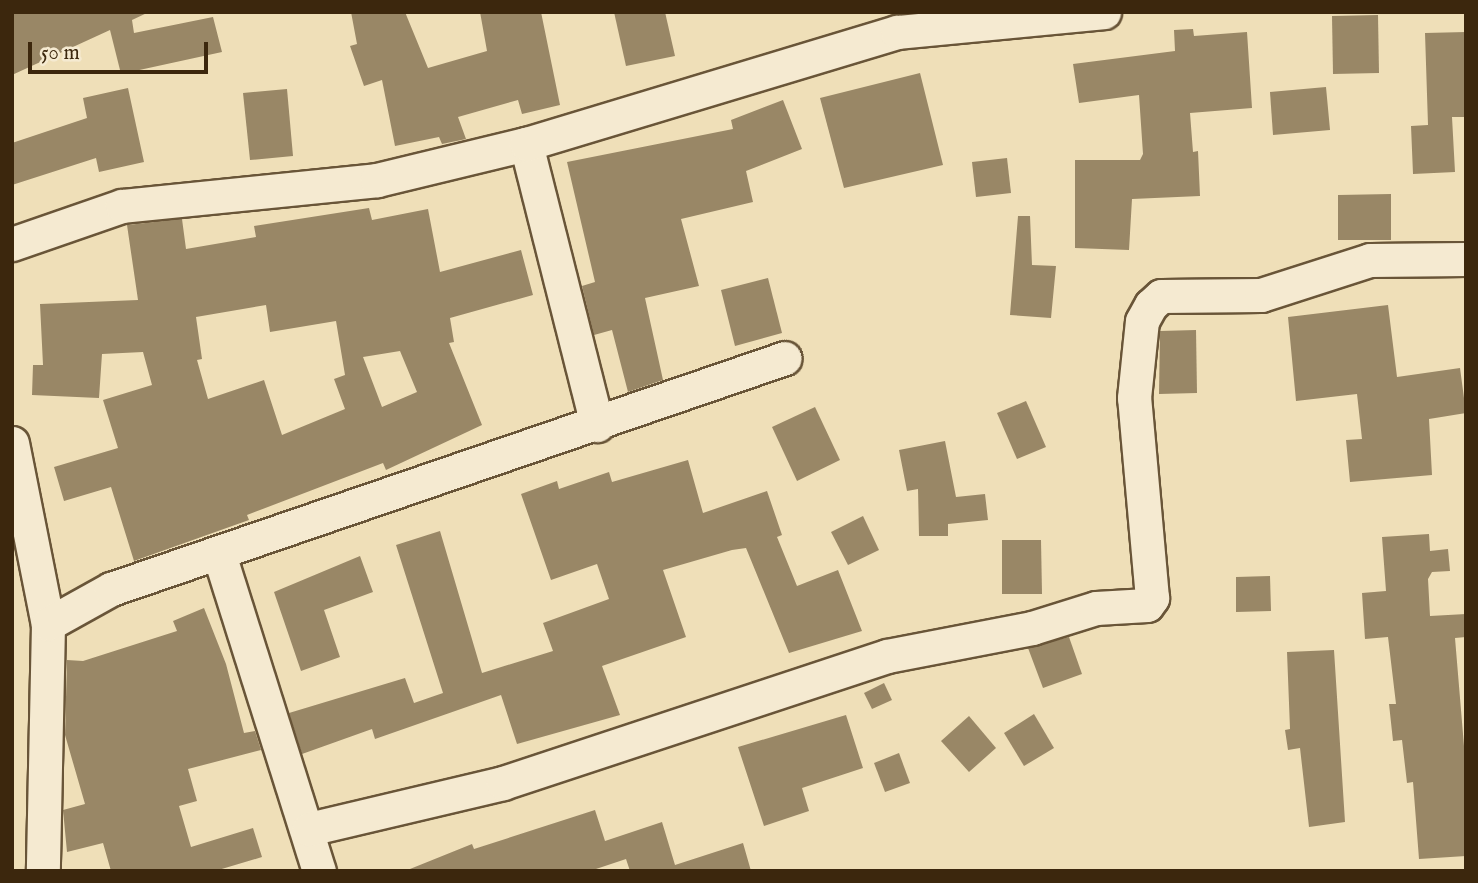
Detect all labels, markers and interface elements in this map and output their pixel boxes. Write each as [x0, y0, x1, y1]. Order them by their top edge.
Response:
scale bar [32, 28, 212, 72]
text: 50 m [41, 40, 80, 67]

